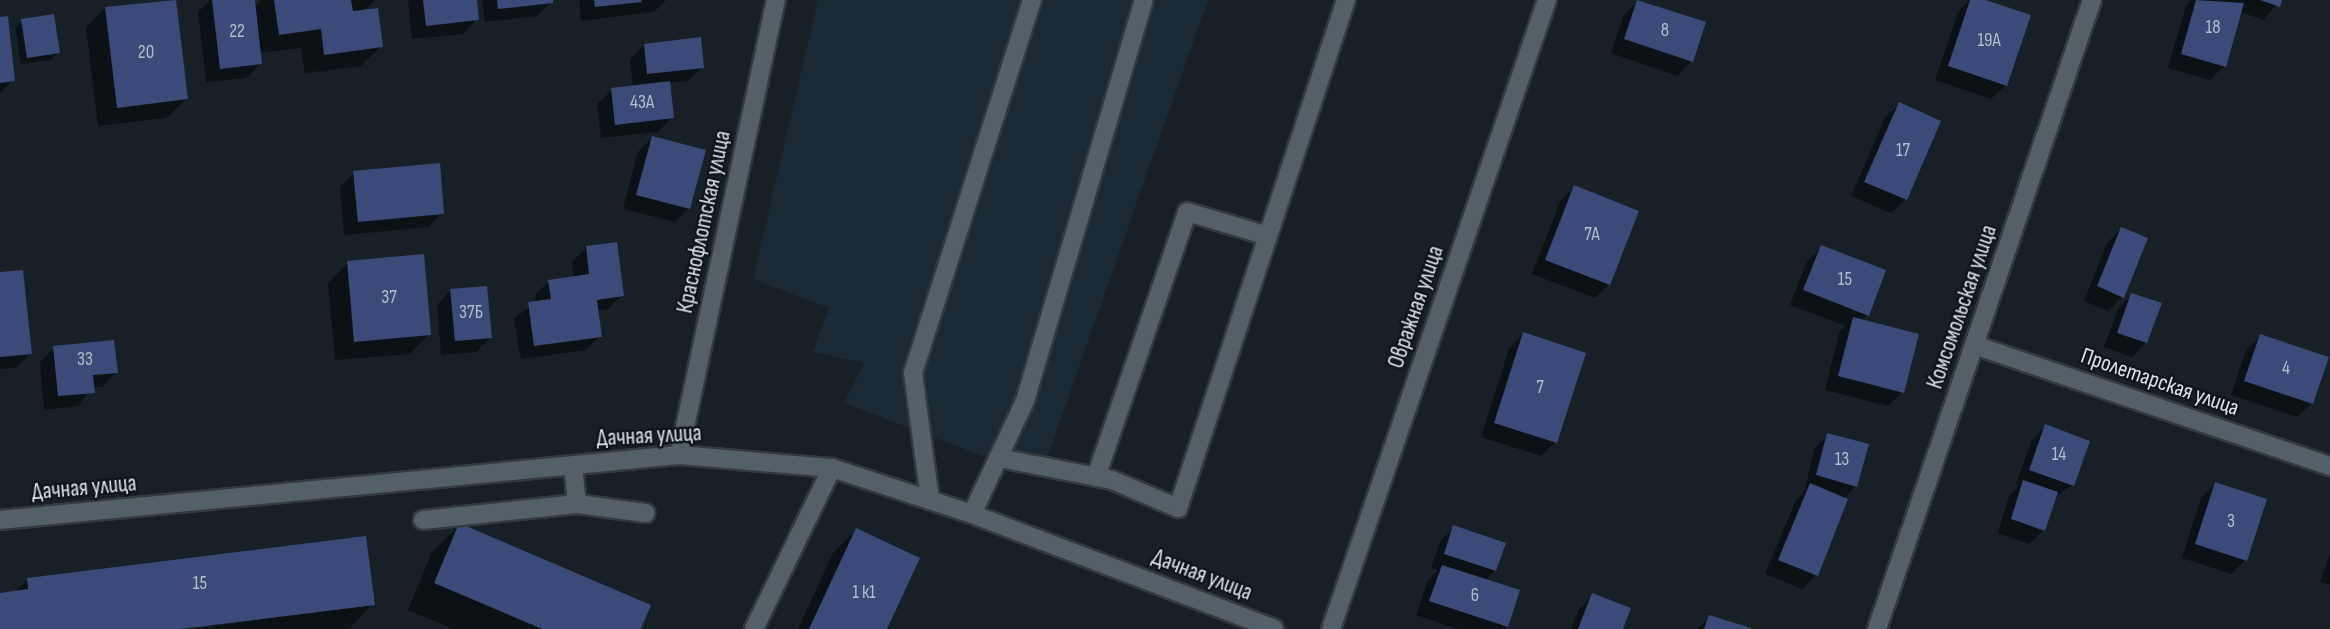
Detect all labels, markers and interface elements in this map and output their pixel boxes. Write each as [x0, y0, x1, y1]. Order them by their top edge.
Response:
house number: 18 [2206, 17, 2220, 39]
house number: 8 [1661, 20, 1669, 42]
house number: 22 [229, 21, 245, 43]
house number: 19А [1977, 30, 2001, 52]
house number: 20 [138, 42, 154, 64]
house number: 43А [630, 92, 654, 114]
street label: Краснофлотская улица [671, 128, 737, 316]
house number: 17 [1896, 140, 1910, 162]
street label: Комсомольская улица [1921, 222, 2003, 392]
house number: 7А [1584, 224, 1600, 246]
street label: Овражная улица [1382, 242, 1450, 372]
house number: 15 [1838, 269, 1852, 291]
house number: 37 [381, 287, 397, 309]
house number: 37Б [459, 302, 483, 324]
street label: Пролетарская улица [2077, 342, 2243, 422]
house number: 33 [77, 349, 93, 371]
house number: 4 [2282, 358, 2290, 380]
house number: 7 [1536, 377, 1544, 399]
street label: Дачная улица [596, 419, 702, 453]
house number: 14 [2052, 444, 2066, 466]
house number: 13 [1835, 449, 1849, 471]
street label: Дачная улица [30, 470, 138, 506]
house number: 3 [2227, 511, 2235, 533]
street label: Дачная улица [1148, 543, 1256, 607]
house number: 15 [193, 573, 207, 595]
house number: 1 к1 [852, 582, 876, 604]
house number: 6 [1471, 585, 1479, 607]

